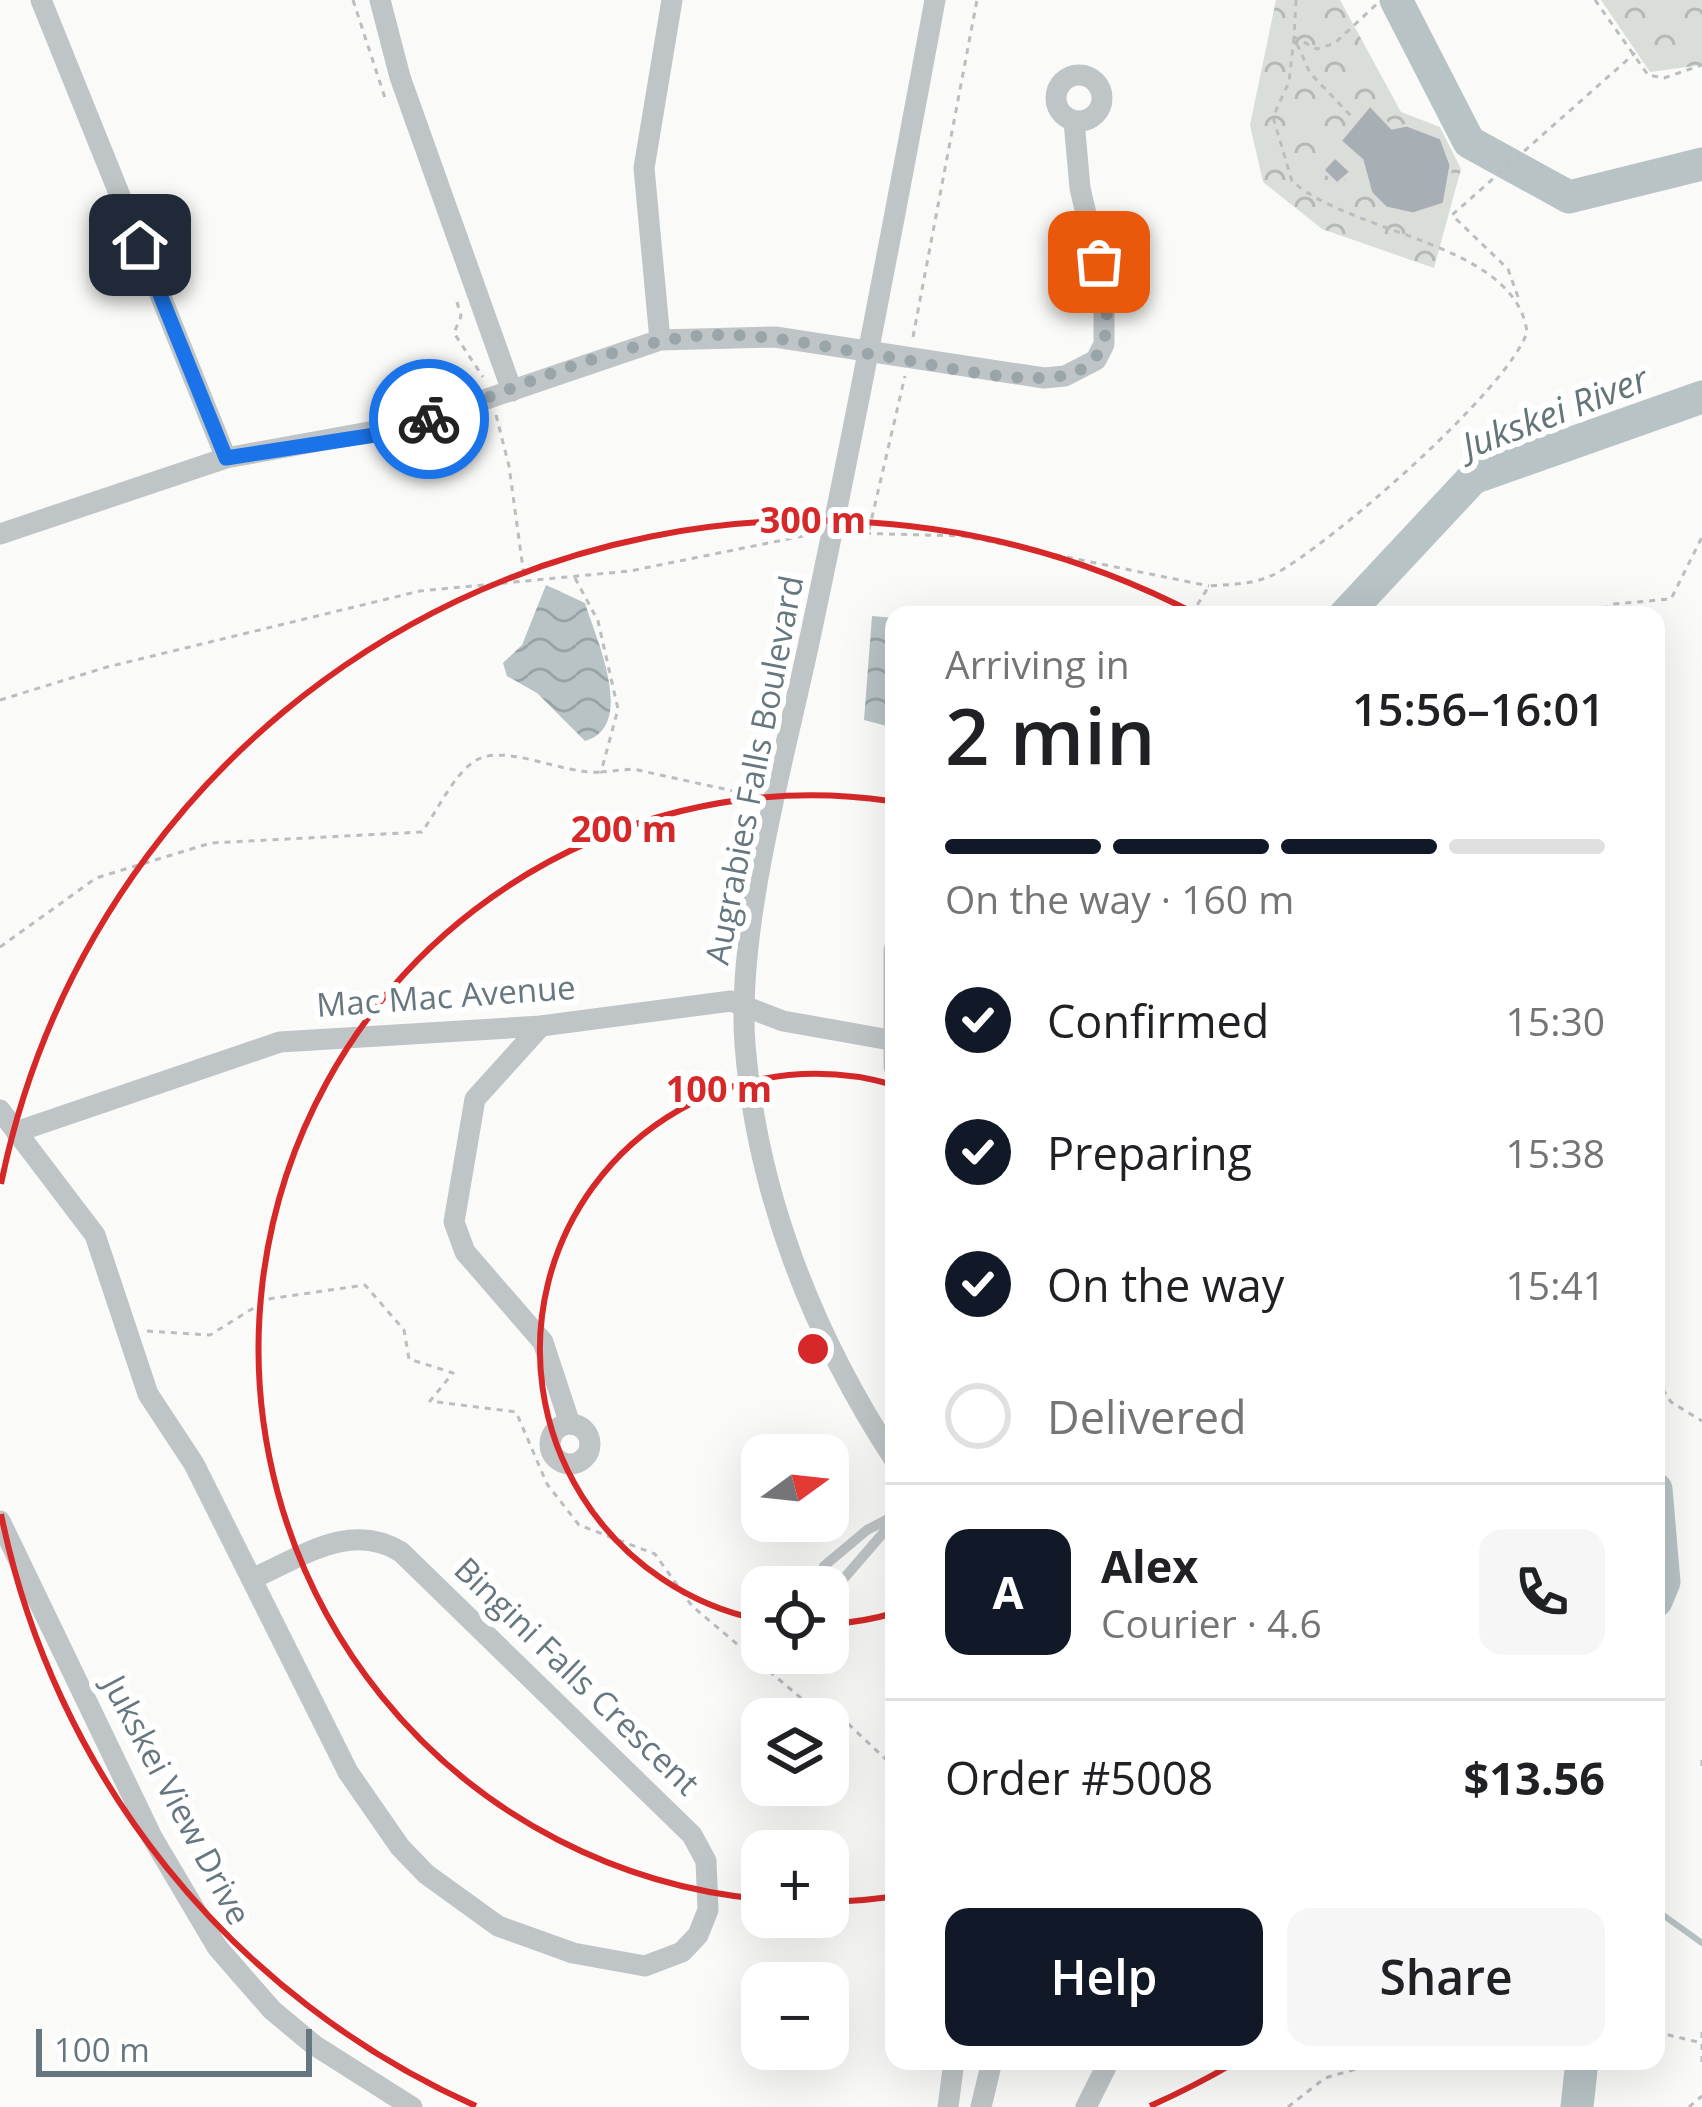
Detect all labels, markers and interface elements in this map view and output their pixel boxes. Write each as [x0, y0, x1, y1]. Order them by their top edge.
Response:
pin [89, 194, 191, 296]
pin [1048, 211, 1150, 313]
icon: home [107, 212, 173, 278]
icon: bag [1066, 229, 1132, 295]
water label: Jukskei River [1449, 353, 1657, 472]
courier [369, 359, 489, 479]
icon: bike [396, 386, 462, 452]
text: 300 m [760, 495, 866, 544]
street label: Augrabies Falls Boulevard [694, 572, 813, 968]
text: Arriving in [945, 637, 1130, 690]
text: 15:56–16:01 [1352, 678, 1605, 739]
text: 2 min [945, 682, 1156, 788]
text: 200 m [571, 804, 677, 853]
text: On the way · 160 m [945, 872, 1294, 925]
street label: Mac Mac Avenue [315, 964, 577, 1027]
icon: check [945, 987, 1011, 1053]
text: Confirmed [1047, 990, 1269, 1051]
text: 15:30 [1506, 994, 1605, 1047]
text: 100 m [666, 1064, 772, 1113]
icon: check [945, 1119, 1011, 1185]
text: Preparing [1047, 1122, 1252, 1183]
text: 15:38 [1506, 1126, 1605, 1179]
icon: check [945, 1251, 1011, 1317]
text: On the way [1047, 1254, 1284, 1315]
text: 15:41 [1506, 1258, 1605, 1311]
centre of rings [792, 1328, 834, 1370]
text: Delivered [1047, 1386, 1247, 1447]
north arrow [741, 1434, 849, 1542]
map controls [741, 1434, 849, 2070]
button: phone [1479, 1529, 1605, 1655]
text: Alex [1101, 1535, 1198, 1596]
street label: Bingini Falls Crescent [445, 1547, 710, 1805]
text: A [992, 1561, 1024, 1622]
button: locate [741, 1566, 849, 1674]
text: Courier · 4.6 [1101, 1596, 1322, 1649]
street label: Jukskei View Drive [91, 1665, 262, 1932]
button: layers [741, 1698, 849, 1806]
text: Order #5008 [945, 1747, 1213, 1808]
text: $13.56 [1464, 1747, 1605, 1808]
button: + [741, 1830, 849, 1938]
button: Help [945, 1908, 1263, 2046]
button: Share [1287, 1908, 1605, 2046]
button: − [741, 1962, 849, 2070]
scale bar [36, 2023, 312, 2076]
text: 100 m [54, 2027, 150, 2072]

